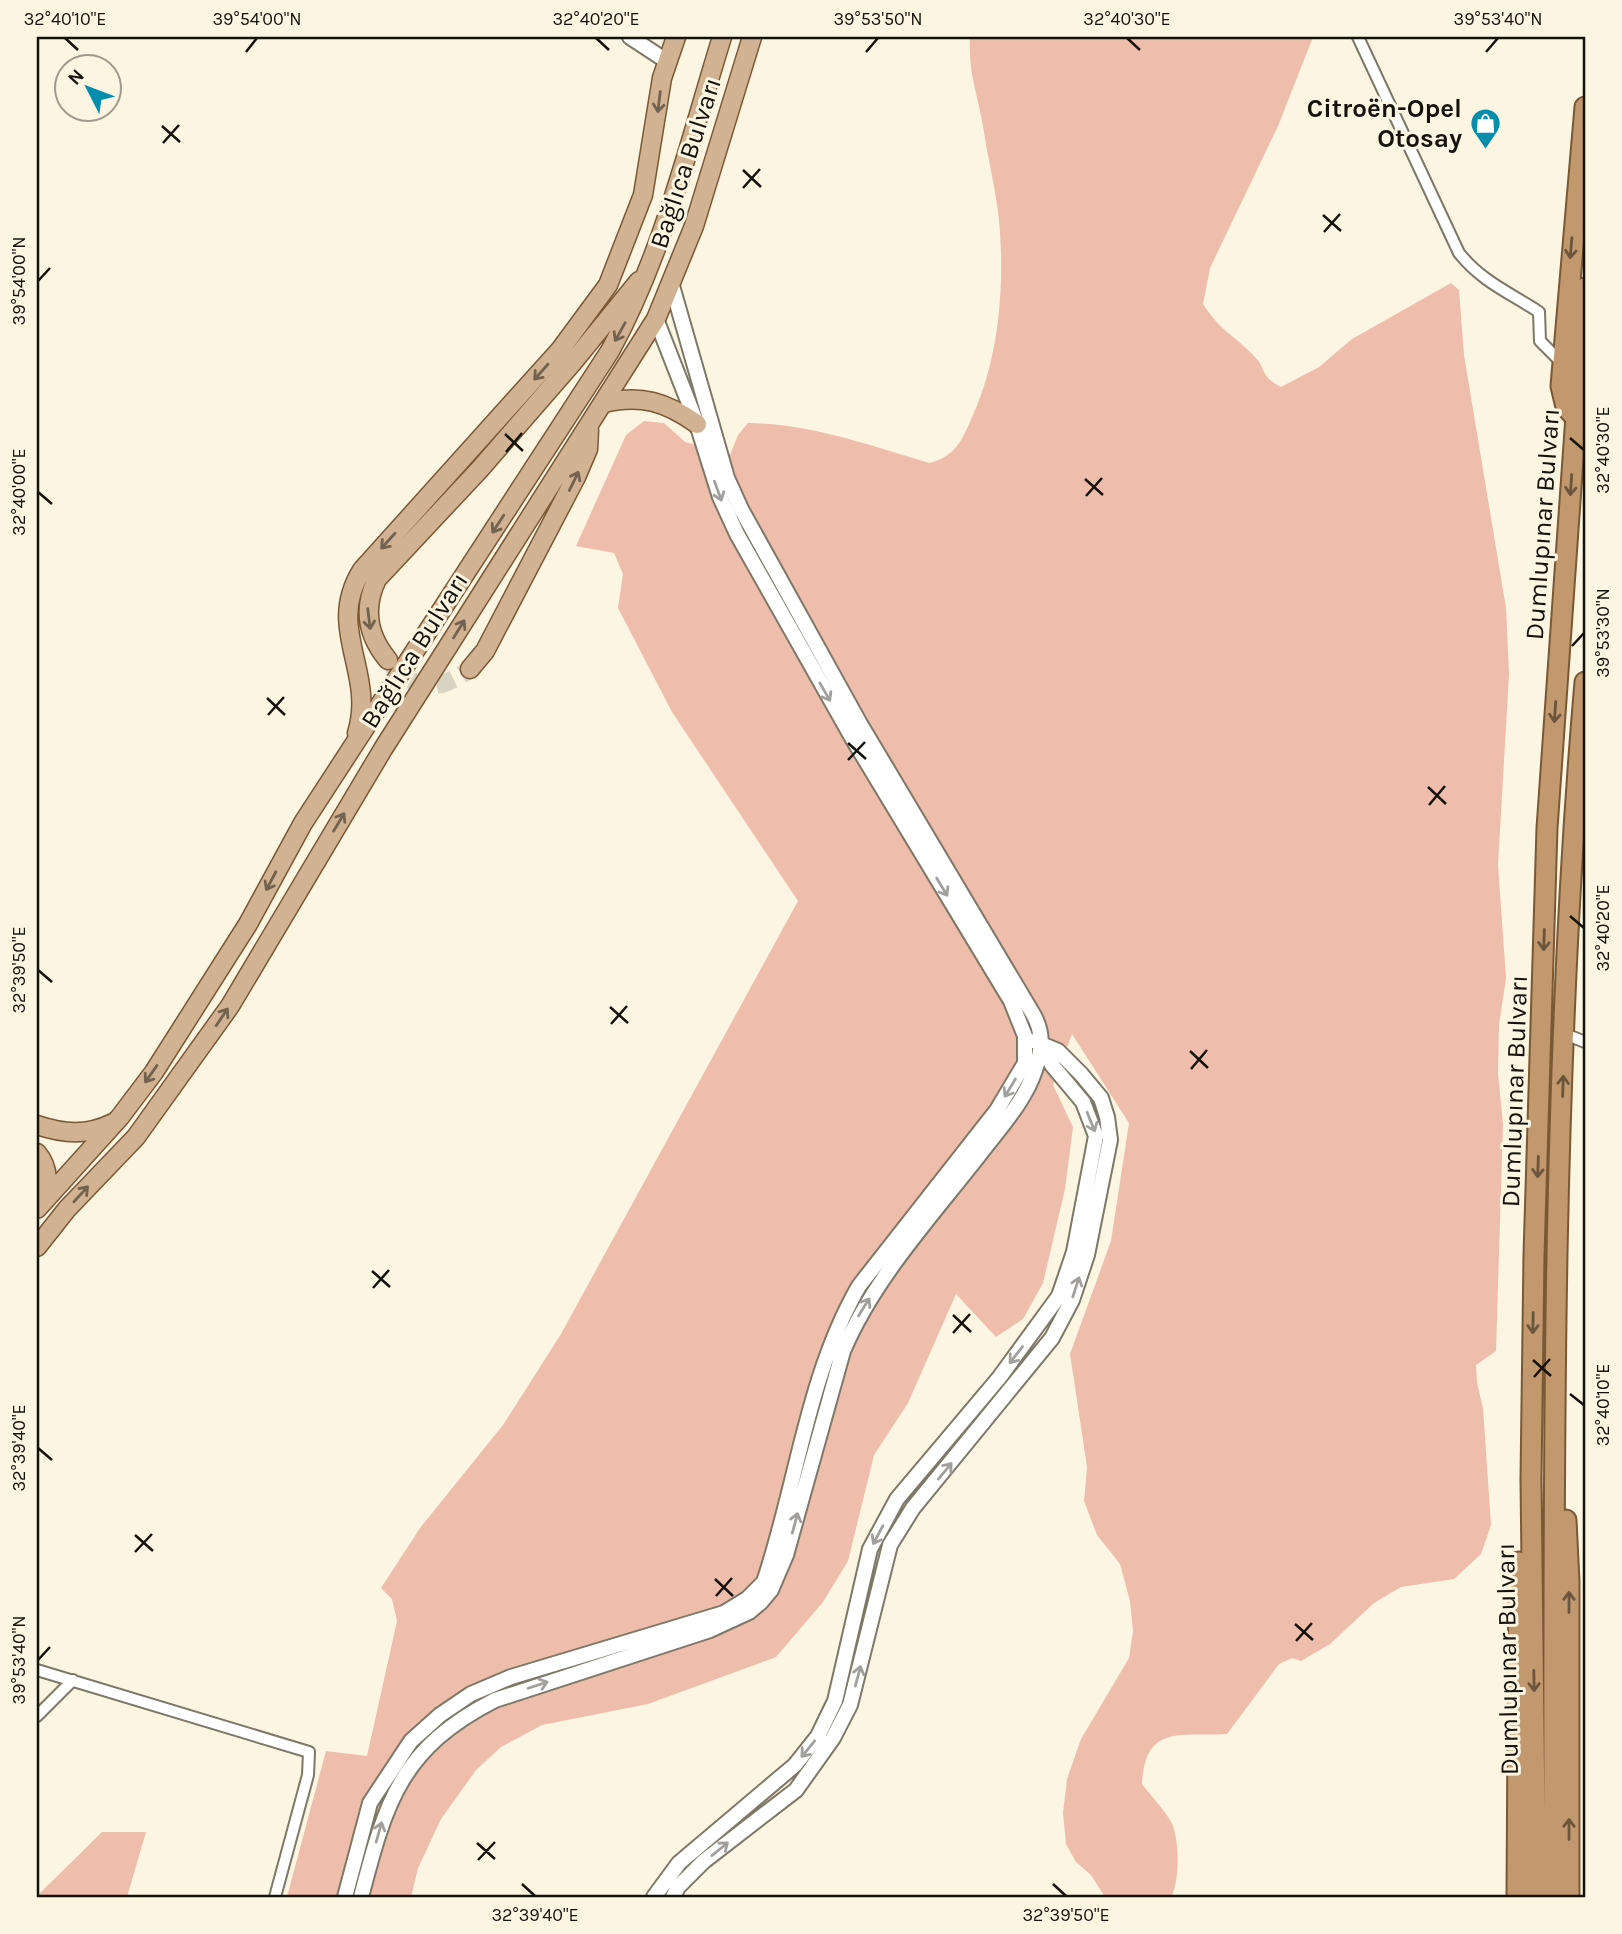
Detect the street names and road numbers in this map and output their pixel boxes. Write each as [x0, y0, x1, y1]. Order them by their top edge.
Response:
street label: Bağlıca Bulvarı [643, 74, 728, 252]
street label: Dumlupınar Bulvarı [1519, 407, 1566, 641]
street label: Bağlıca Bulvarı [354, 567, 475, 734]
street label: Dumlupınar Bulvarı [1495, 974, 1534, 1208]
street label: Dumlupınar Bulvarı [1490, 1542, 1525, 1775]

